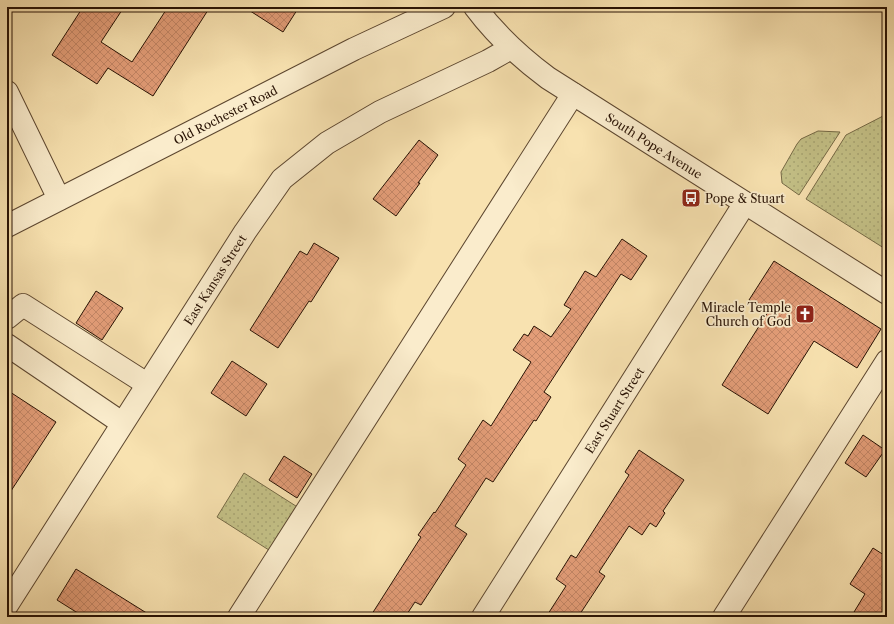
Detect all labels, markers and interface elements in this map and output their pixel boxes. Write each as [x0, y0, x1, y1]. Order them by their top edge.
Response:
street label: Old Rochester Road [171, 82, 280, 147]
street label: South Pope Avenue [603, 109, 706, 182]
bus stop icon: Pope & Stuart [680, 187, 702, 209]
place label: Pope & Stuart [705, 191, 785, 206]
street label: East Kansas Street [180, 231, 249, 328]
place label: Miracle Temple Church of God [701, 300, 792, 329]
church icon: Miracle Temple Church of God [794, 303, 816, 325]
street label: East Stuart Street [581, 363, 647, 456]

